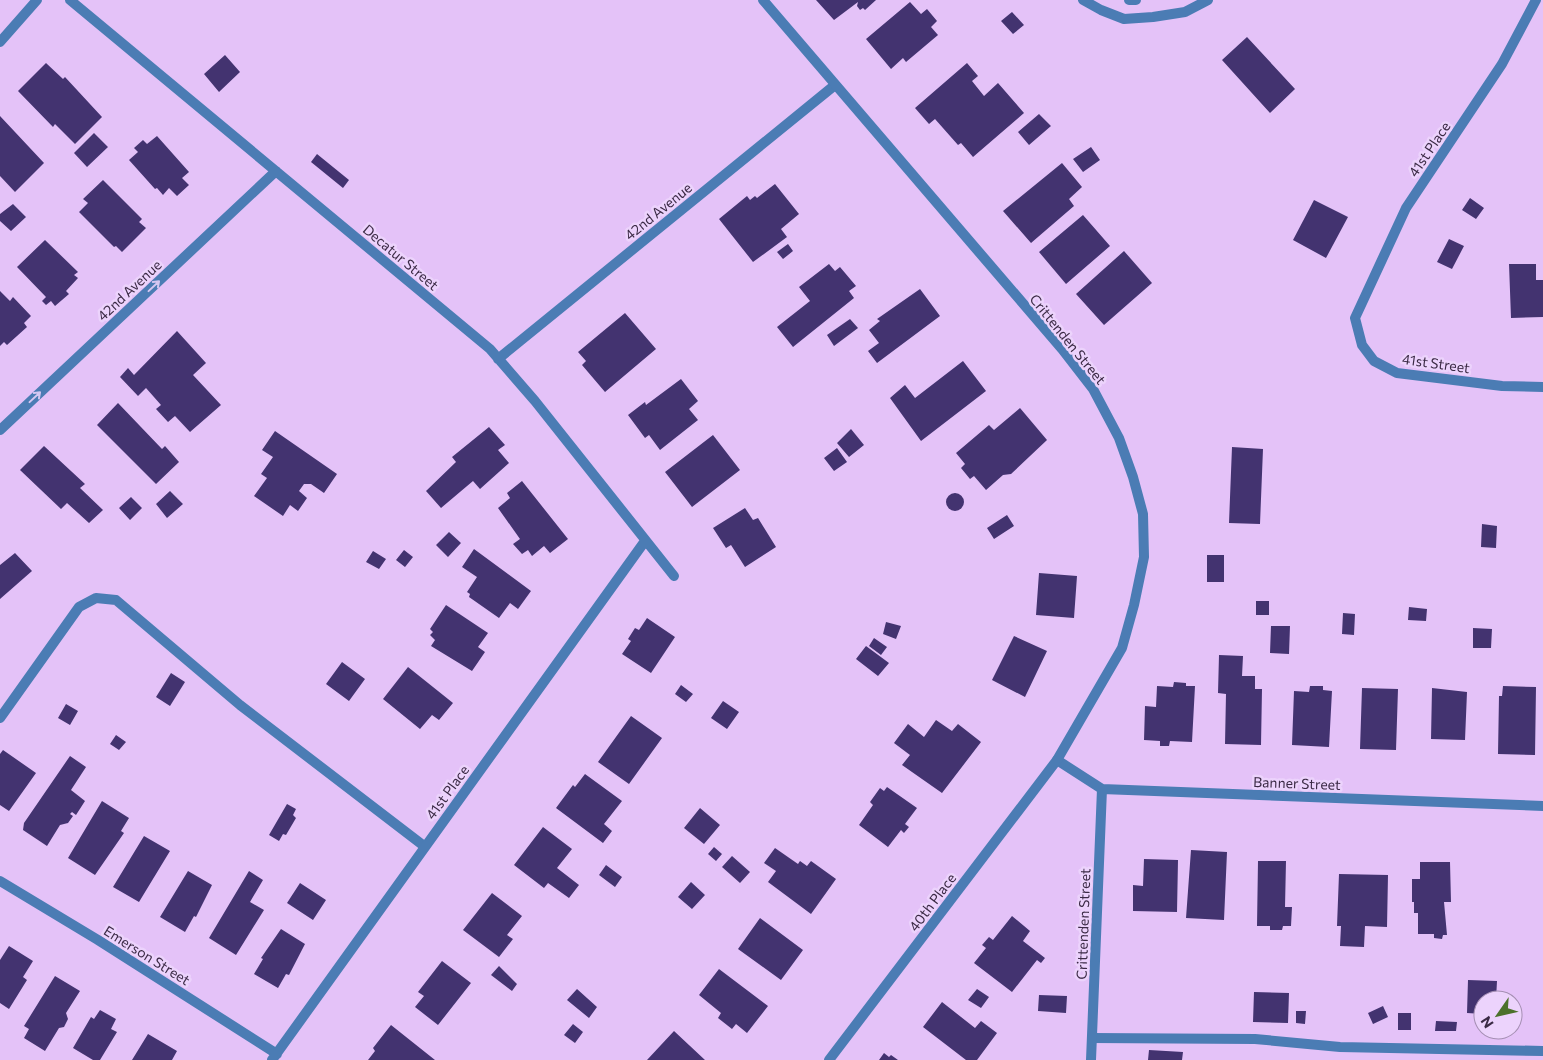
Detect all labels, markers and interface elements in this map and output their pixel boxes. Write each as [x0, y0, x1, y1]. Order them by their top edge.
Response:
street label: 41st Place [1404, 118, 1454, 180]
street label: 42nd Avenue [621, 179, 695, 243]
street label: Decatur Street [360, 220, 442, 294]
street label: 42nd Avenue [93, 256, 165, 324]
one-way arrow [147, 280, 160, 292]
street label: Crittenden Street [1026, 290, 1110, 388]
street label: 41st Street [1401, 350, 1471, 376]
one-way arrow [29, 391, 42, 403]
street label: 41st Place [422, 762, 472, 822]
street label: Banner Street [1253, 773, 1341, 793]
street label: Crittenden Street [1073, 868, 1093, 980]
street label: 40th Place [905, 870, 959, 934]
street label: Emerson Street [101, 922, 193, 988]
north arrow [1473, 990, 1523, 1040]
text: N [1477, 1013, 1497, 1032]

